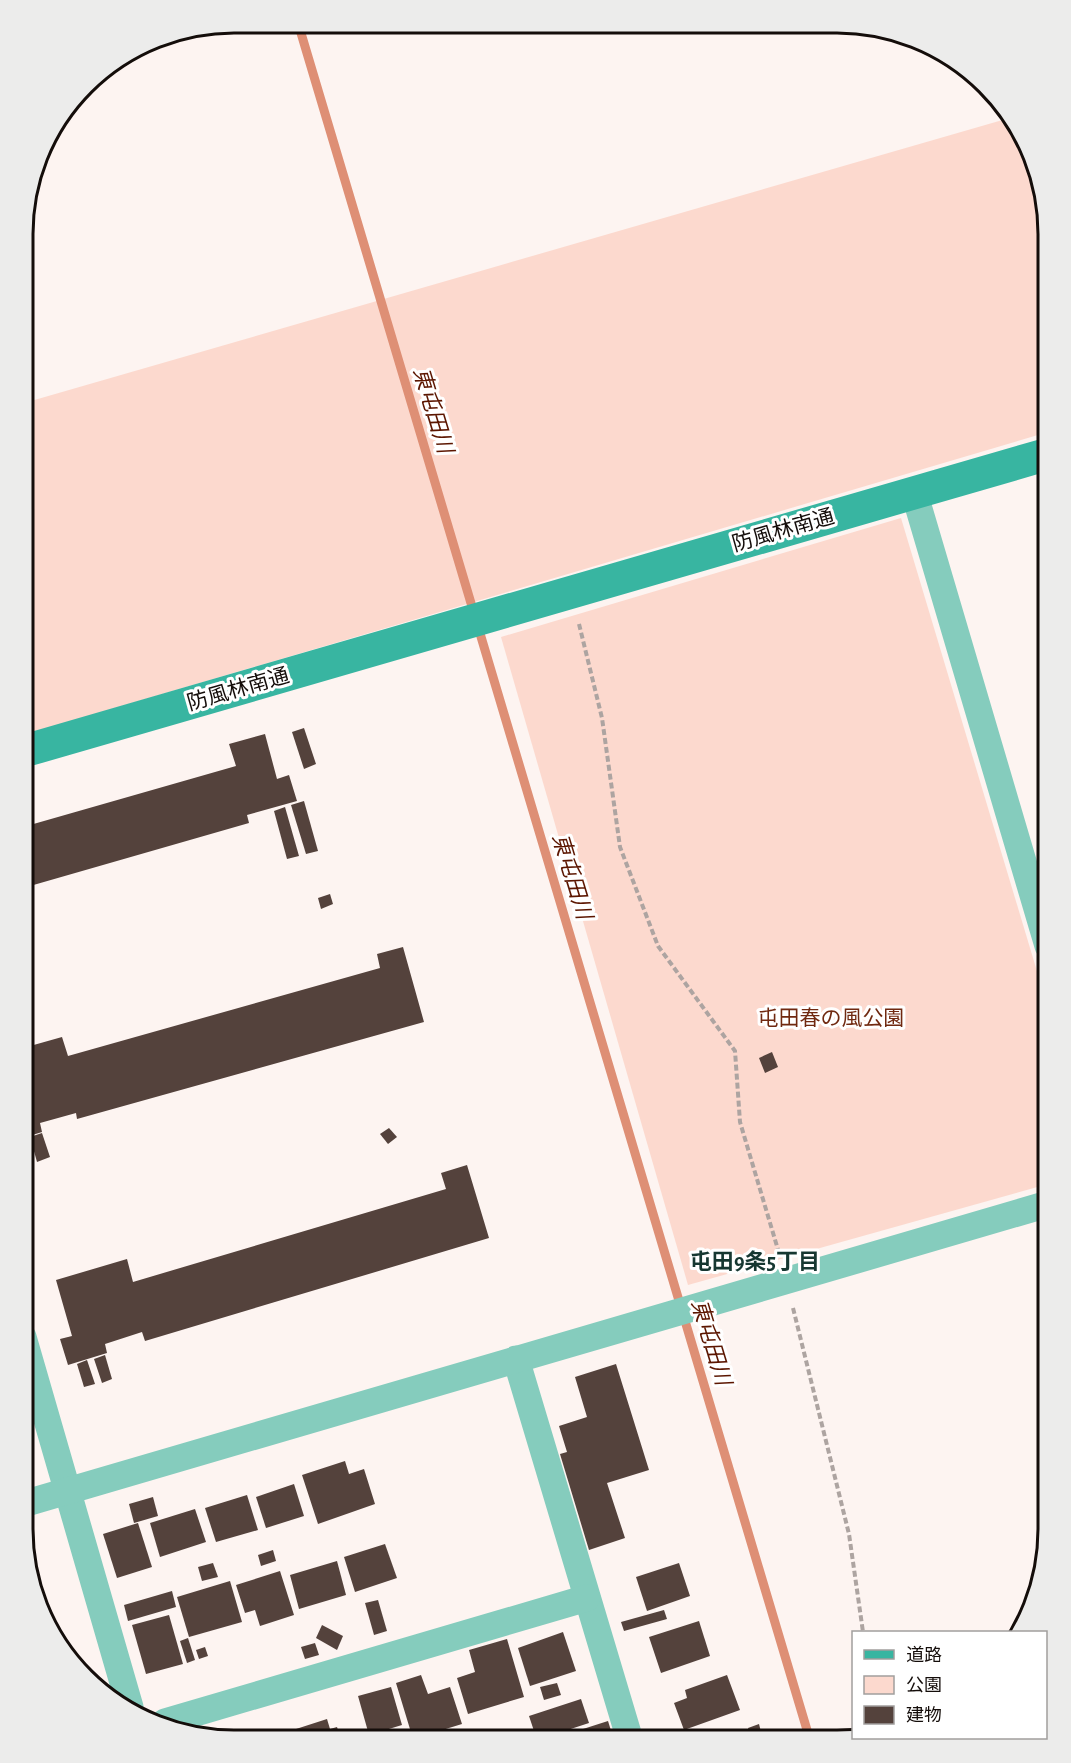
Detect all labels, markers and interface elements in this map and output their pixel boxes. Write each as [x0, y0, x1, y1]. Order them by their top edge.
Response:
water label: 東屯田川 [410, 365, 458, 457]
street label: 防風林南通 [730, 505, 836, 555]
street label: 防風林南通 [185, 664, 291, 714]
water label: 東屯田川 [549, 831, 597, 923]
park label: 屯田春の風公園 [758, 1007, 905, 1029]
district label: 屯田9条5丁目 [690, 1250, 820, 1273]
water label: 東屯田川 [688, 1297, 736, 1389]
legend [852, 1631, 1047, 1739]
text: 道路 [906, 1645, 942, 1665]
text: 公園 [906, 1676, 942, 1695]
text: 建物 [906, 1705, 942, 1725]

